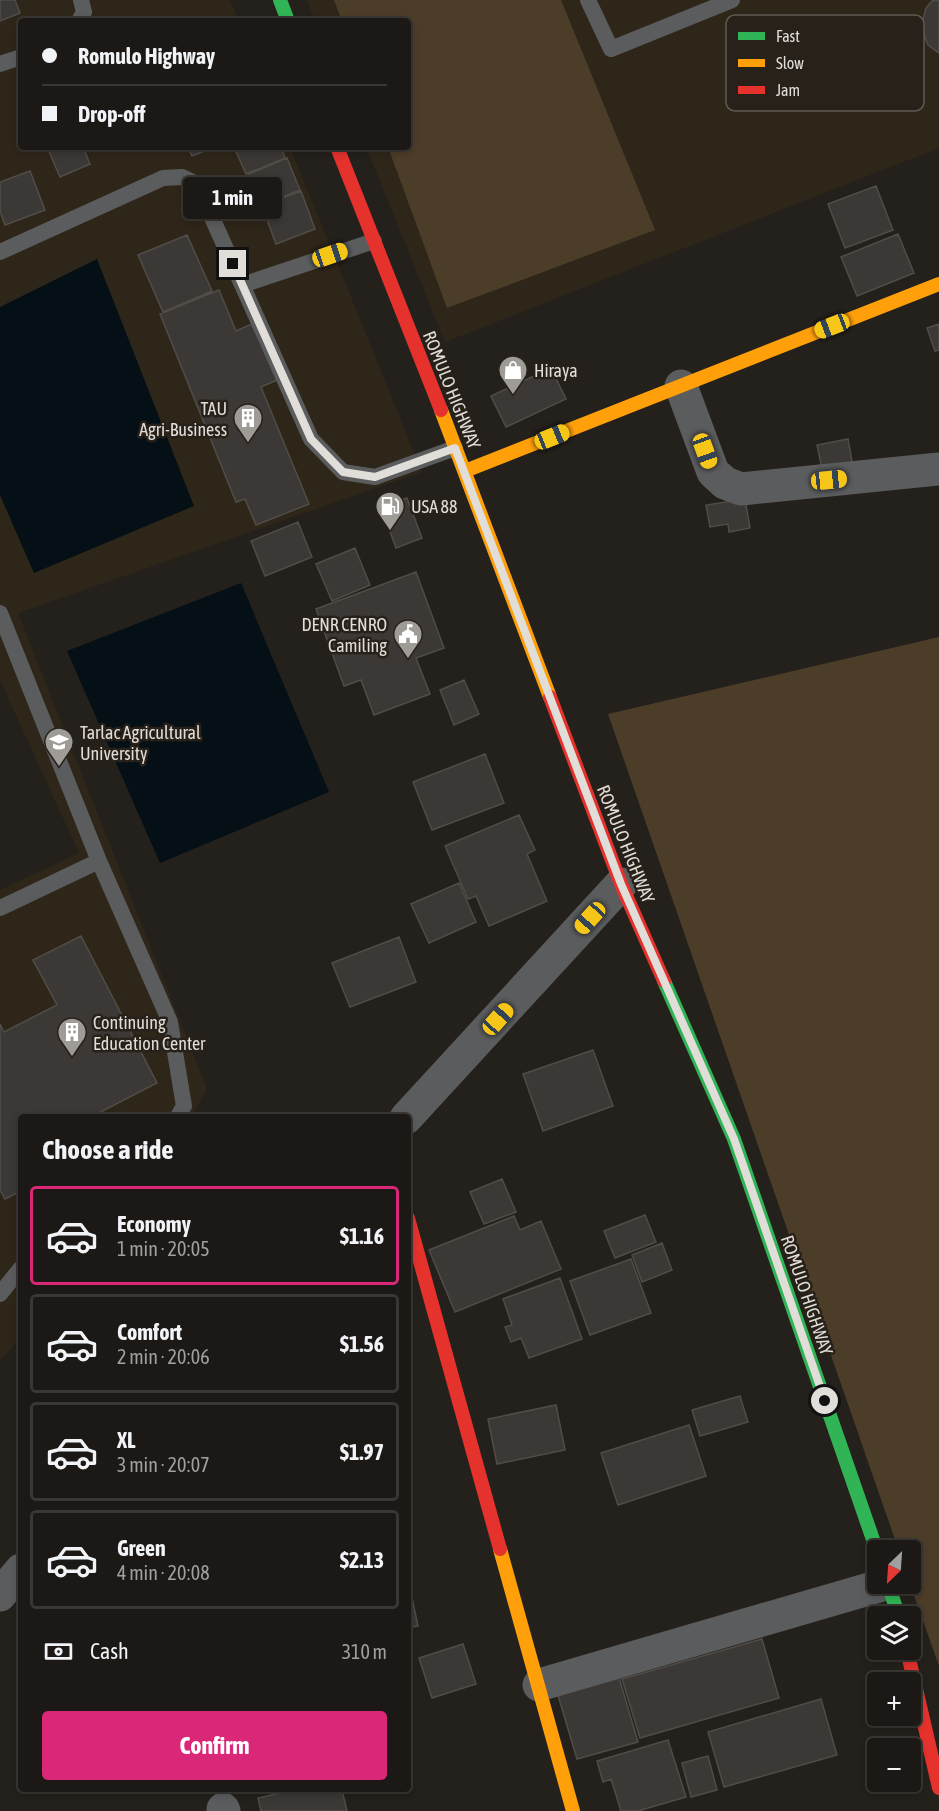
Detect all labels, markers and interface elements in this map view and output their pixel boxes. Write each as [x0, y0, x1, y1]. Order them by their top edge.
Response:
legend [726, 15, 924, 111]
text: Fast [776, 27, 800, 45]
text: Romulo Highway [78, 43, 215, 69]
text: Slow [776, 54, 804, 72]
text: Jam [776, 81, 800, 99]
text: Drop-off [78, 101, 145, 127]
callout: 1 min [184, 177, 282, 219]
text: 1 min [212, 186, 253, 209]
car [310, 241, 350, 269]
route end [219, 250, 246, 277]
car [812, 311, 852, 341]
street label: ROMULO HIGHWAY [419, 328, 485, 452]
shop icon: Hiraya [497, 354, 529, 396]
place label: Hiraya [534, 360, 578, 381]
place label: TAU Agri-Business [139, 398, 227, 440]
building icon: TAU Agri-Business [232, 402, 264, 444]
car [532, 422, 572, 452]
car [690, 431, 720, 471]
car [810, 469, 848, 491]
fuel station icon: USA 88 [374, 490, 406, 532]
place label: USA 88 [411, 496, 457, 517]
place label: DENR CENRO Camiling [301, 614, 387, 656]
public building icon: DENR CENRO Camiling [392, 618, 424, 660]
place label: Tarlac Agricultural University [80, 722, 201, 764]
school or university icon: Tarlac Agricultural University [43, 726, 75, 768]
street label: ROMULO HIGHWAY [593, 782, 659, 906]
car [571, 899, 609, 937]
car [479, 1000, 517, 1038]
place label: Continuing Education Center [93, 1012, 206, 1054]
building icon: Continuing Education Center [56, 1016, 88, 1058]
text: Choose a ride [42, 1134, 174, 1165]
icon: car [45, 1209, 99, 1263]
text: Economy [117, 1211, 191, 1237]
text: $1.16 [340, 1223, 384, 1249]
street label: ROMULO HIGHWAY [777, 1232, 837, 1358]
text: 1 min · 20:05 [117, 1237, 210, 1260]
icon: car [45, 1317, 99, 1371]
text: Comfort [117, 1319, 182, 1345]
text: $1.56 [340, 1331, 384, 1357]
text: 2 min · 20:06 [117, 1345, 210, 1368]
route start [811, 1387, 838, 1414]
icon: car [45, 1425, 99, 1479]
text: XL [117, 1427, 135, 1453]
text: $1.97 [340, 1439, 384, 1465]
text: 3 min · 20:07 [117, 1453, 210, 1476]
icon: car [45, 1533, 99, 1587]
text: Green [117, 1535, 166, 1561]
north arrow [867, 1540, 921, 1594]
map controls [867, 1540, 921, 1792]
text: $2.13 [340, 1547, 384, 1573]
text: 4 min · 20:08 [117, 1561, 210, 1584]
button: layers [867, 1606, 921, 1660]
icon: cash [42, 1635, 75, 1668]
text: Cash [90, 1638, 129, 1664]
text: 310 m [342, 1640, 387, 1663]
button: + [867, 1672, 921, 1726]
button: Confirm [42, 1711, 387, 1780]
button: − [867, 1738, 921, 1792]

